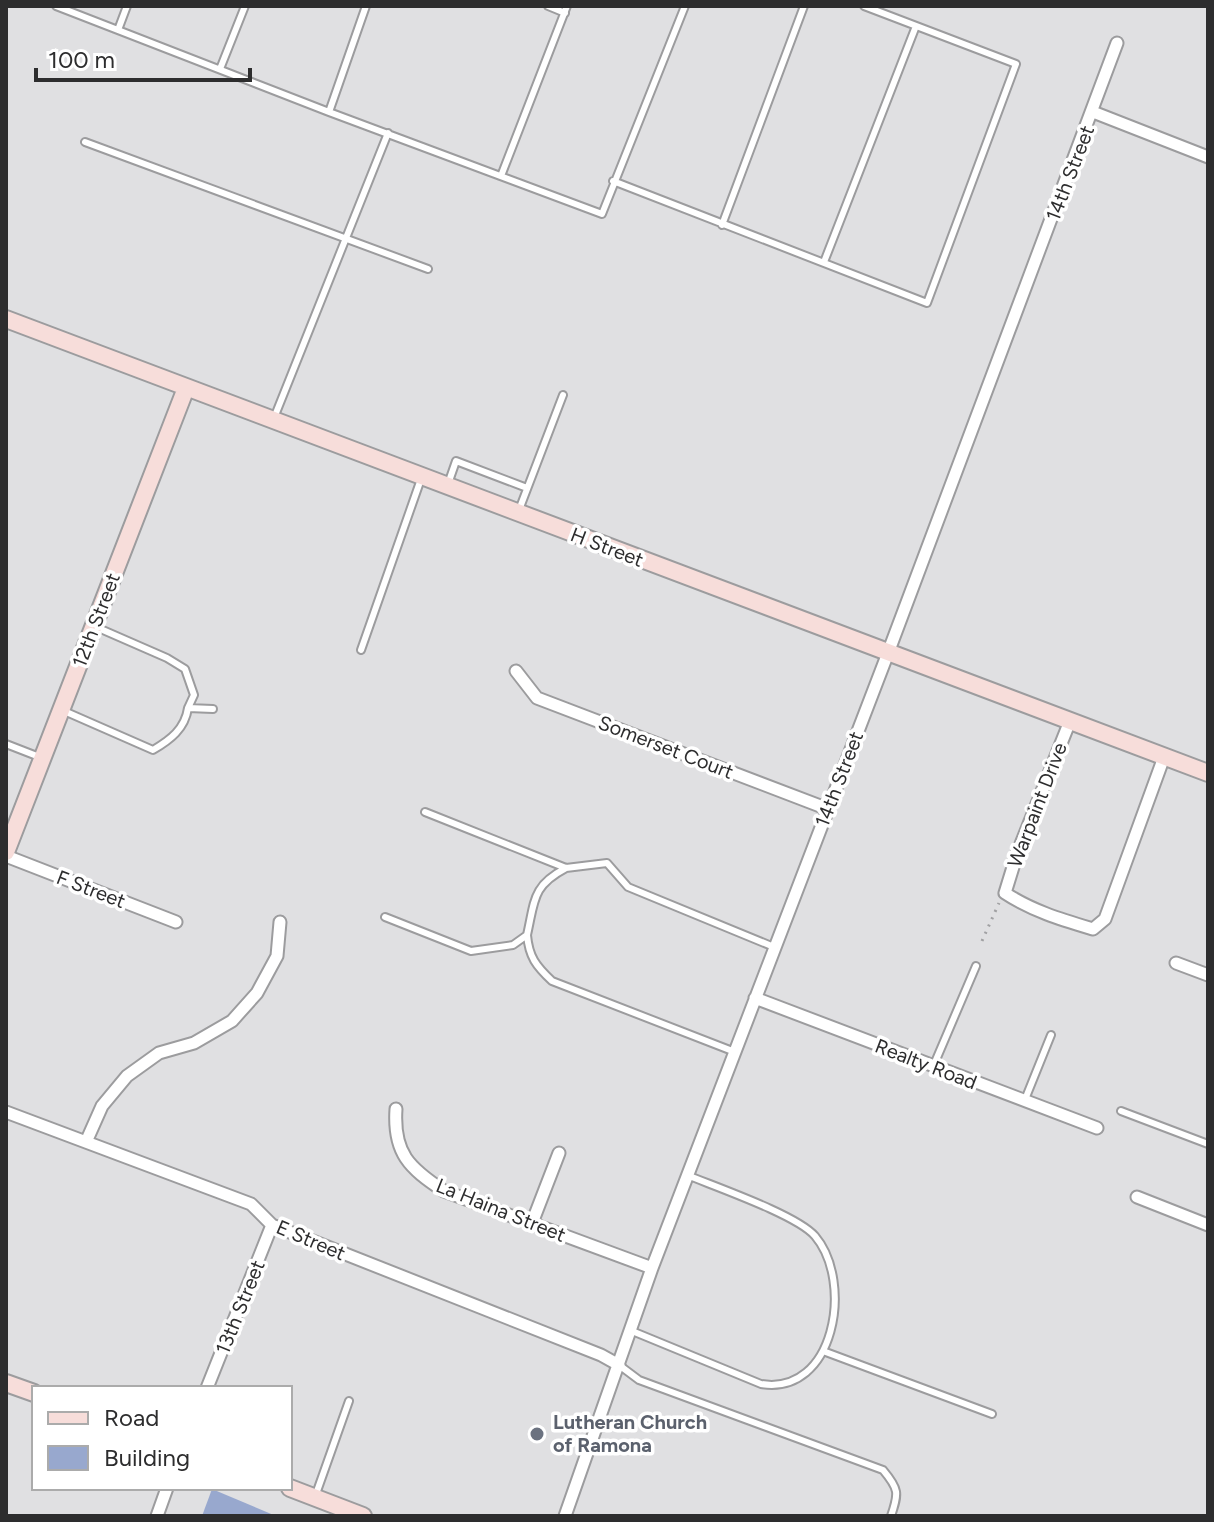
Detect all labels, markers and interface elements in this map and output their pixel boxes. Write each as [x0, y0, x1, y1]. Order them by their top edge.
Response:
scale bar [36, 32, 250, 82]
text: 100 m [48, 45, 115, 74]
street label: 14th Street [1041, 122, 1099, 224]
street label: H Street [567, 522, 647, 572]
street label: 12th Street [67, 569, 125, 671]
street label: Somerset Court [595, 710, 737, 784]
street label: 14th Street [810, 728, 868, 830]
street label: Warpaint Drive [1002, 739, 1072, 871]
street label: F Street [53, 865, 129, 913]
street label: Realty Road [872, 1034, 980, 1094]
street label: La Haina Street [433, 1173, 569, 1247]
street label: E Street [273, 1215, 349, 1265]
street label: 13th Street [210, 1257, 270, 1357]
legend [32, 1386, 292, 1490]
text: Road [104, 1403, 159, 1432]
place label: Lutheran Church of Ramona [553, 1410, 707, 1457]
marker: Lutheran Church of Ramona [528, 1425, 546, 1443]
text: Building [104, 1443, 190, 1472]

